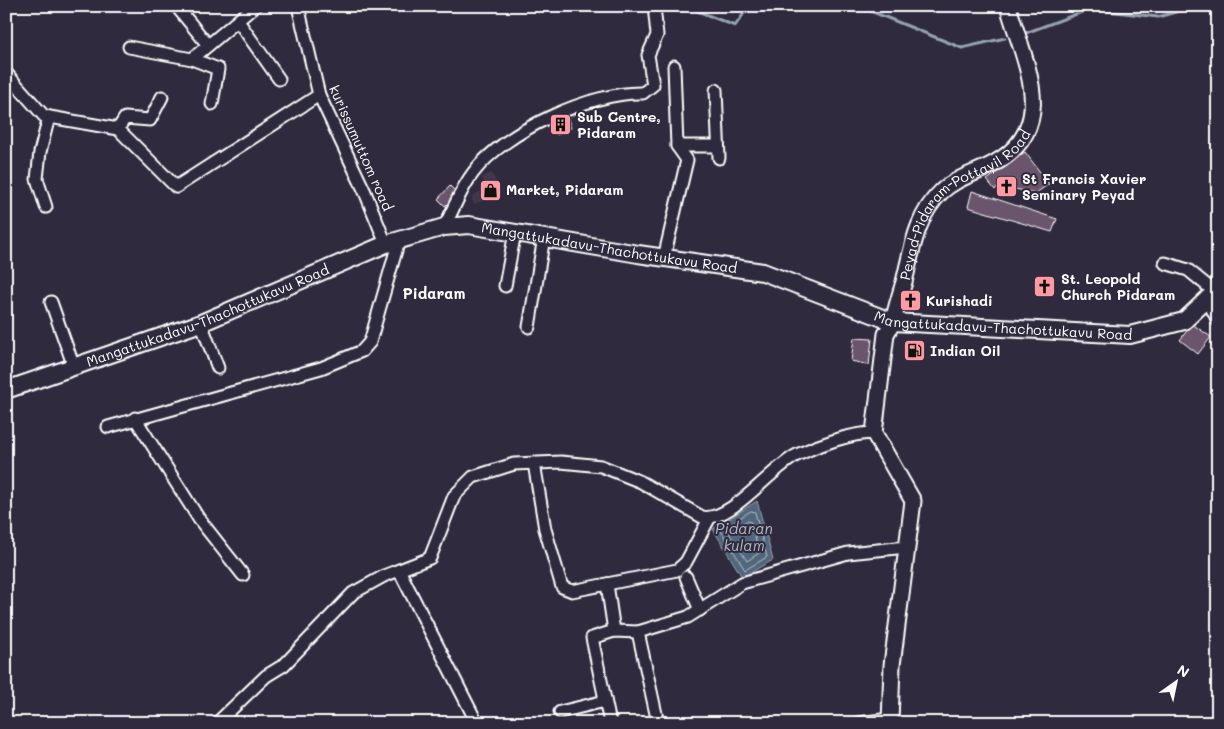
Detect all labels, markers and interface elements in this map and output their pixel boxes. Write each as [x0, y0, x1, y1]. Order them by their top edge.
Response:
street label: kurissumuttom road [325, 82, 398, 214]
place label: Sub Centre, Pidaram [577, 107, 661, 142]
building icon: Sub Centre, Pidaram [549, 113, 573, 137]
street label: Peyad-Pidaram-Pottayil Road [895, 126, 1035, 282]
place label: St Francis Xavier Seminary Peyad [1022, 169, 1146, 204]
church icon: St Francis Xavier Seminary Peyad [994, 175, 1018, 199]
shop icon: Market, Pidaram [478, 178, 502, 202]
place label: Market, Pidaram [506, 180, 623, 199]
street label: Mangattukadavu-Thachottukavu Road [480, 217, 739, 277]
street label: Mangattukadavu-Thachottukavu Road [84, 259, 332, 371]
place label: St. Leopold Church Pidaram [1061, 269, 1175, 304]
church icon: St. Leopold Church Pidaram [1033, 275, 1057, 299]
district label: Pidaram [403, 283, 466, 303]
church icon: Kurishadi [898, 289, 922, 313]
place label: Kurishadi [926, 291, 993, 310]
street label: Mangattukadavu-Thachottukavu Road [872, 306, 1133, 344]
fuel station icon: Indian Oil [902, 339, 926, 363]
place label: Indian Oil [930, 341, 1000, 360]
water label: Pidaran kulam [715, 518, 773, 555]
north arrow [1152, 656, 1202, 706]
text: N [1174, 660, 1193, 682]

